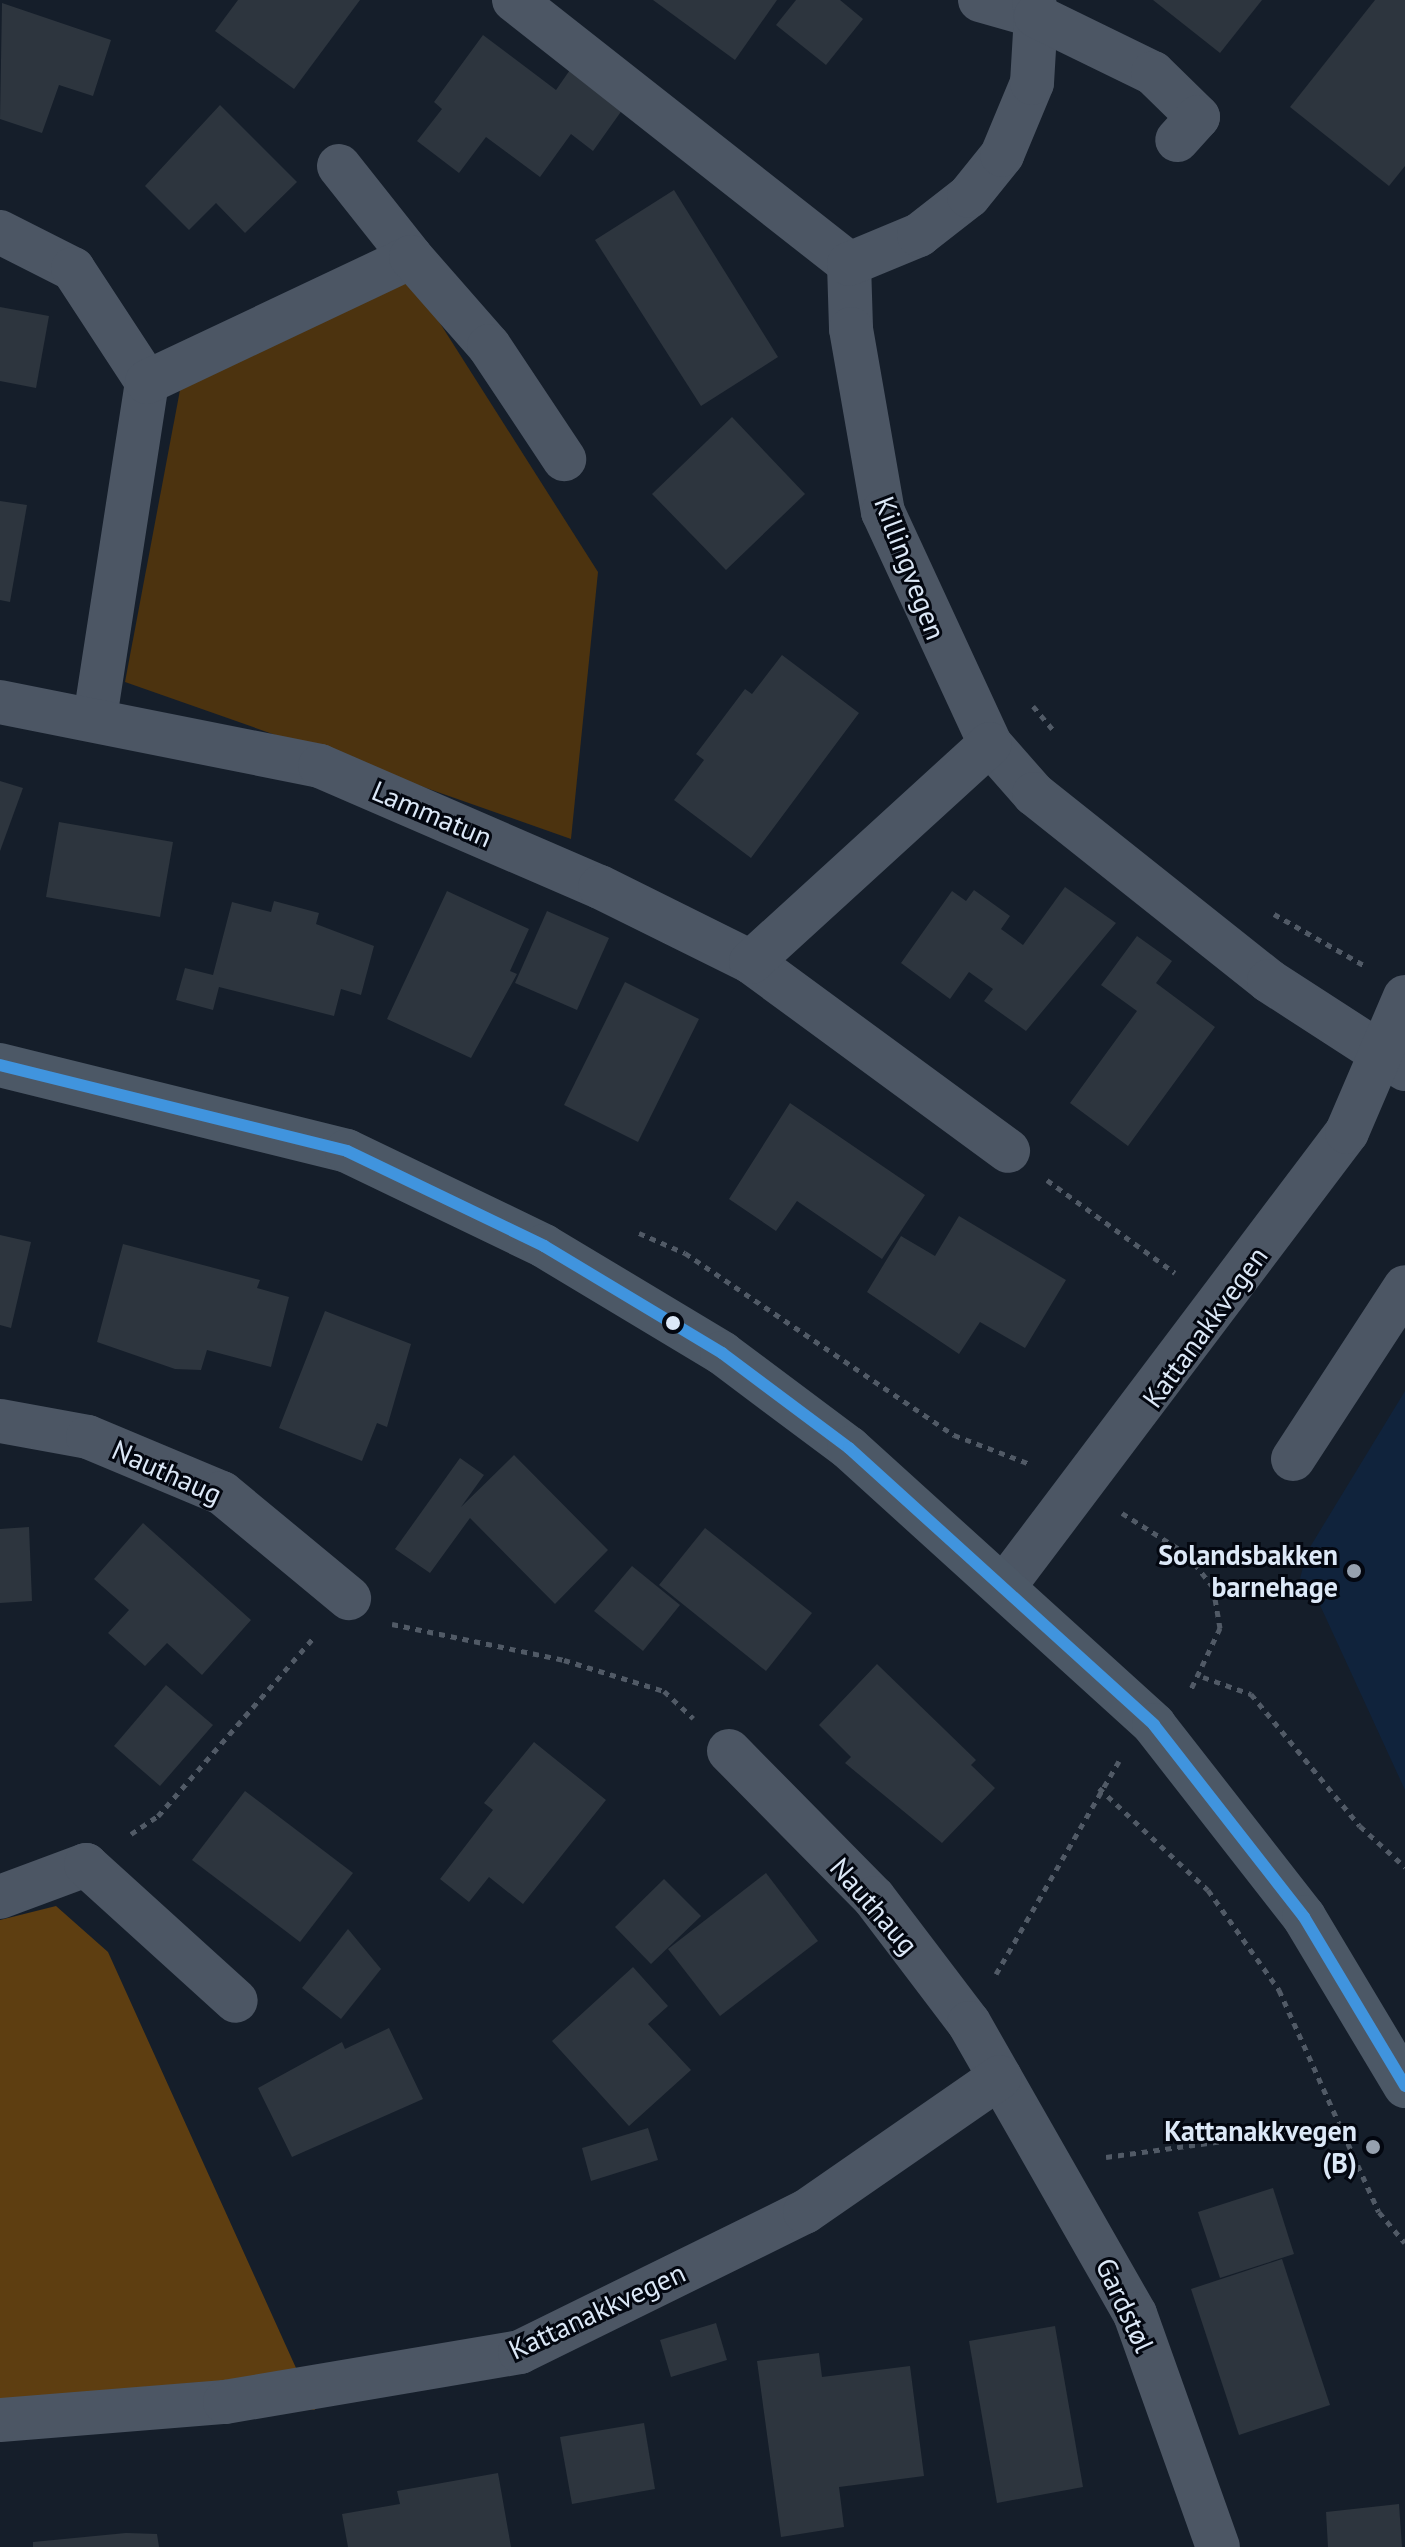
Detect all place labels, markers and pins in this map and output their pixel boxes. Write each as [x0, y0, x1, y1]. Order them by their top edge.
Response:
unlabelled marker [665, 1315, 681, 1331]
place label: Solandsbakken barnehage [1158, 1538, 1338, 1604]
marker: Solandsbakken barnehage [1345, 1562, 1363, 1580]
place label: Kattanakkvegen (B) [1164, 2114, 1357, 2180]
marker: Kattanakkvegen (B) [1364, 2138, 1382, 2156]

